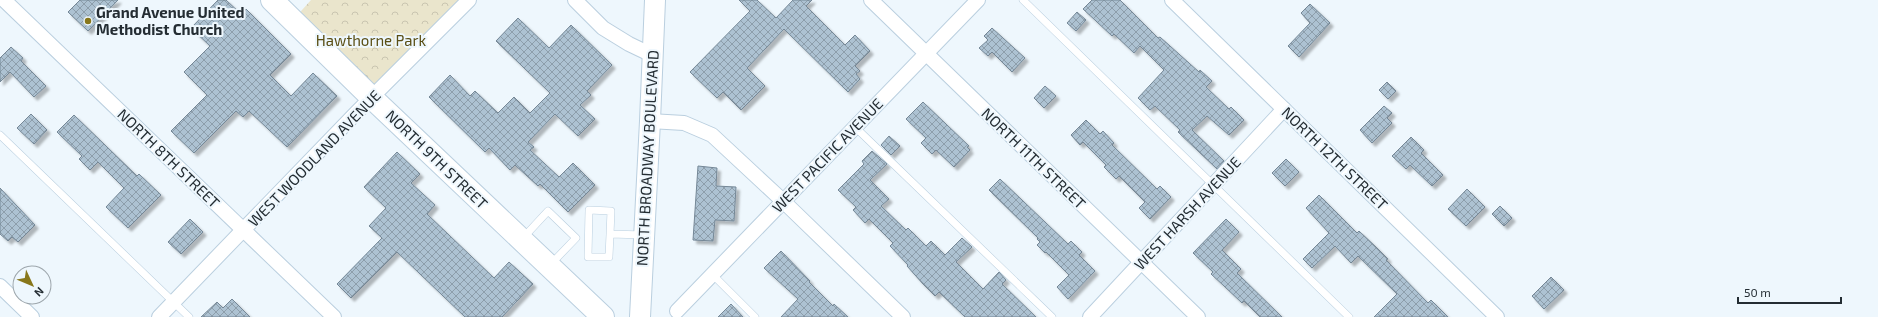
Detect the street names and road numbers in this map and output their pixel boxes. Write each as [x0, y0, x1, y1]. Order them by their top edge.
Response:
street label: NORTH BROADWAY BOULEVARD [632, 50, 662, 266]
street label: WEST WOODLAND AVENUE [244, 86, 384, 230]
street label: WEST PACIFIC AVENUE [768, 94, 886, 216]
street label: NORTH 12TH STREET [1278, 103, 1392, 213]
street label: NORTH 11TH STREET [978, 104, 1090, 213]
street label: NORTH 8TH STREET [114, 105, 224, 212]
street label: NORTH 9TH STREET [382, 106, 492, 212]
street label: WEST HARSH AVENUE [1130, 153, 1244, 273]

